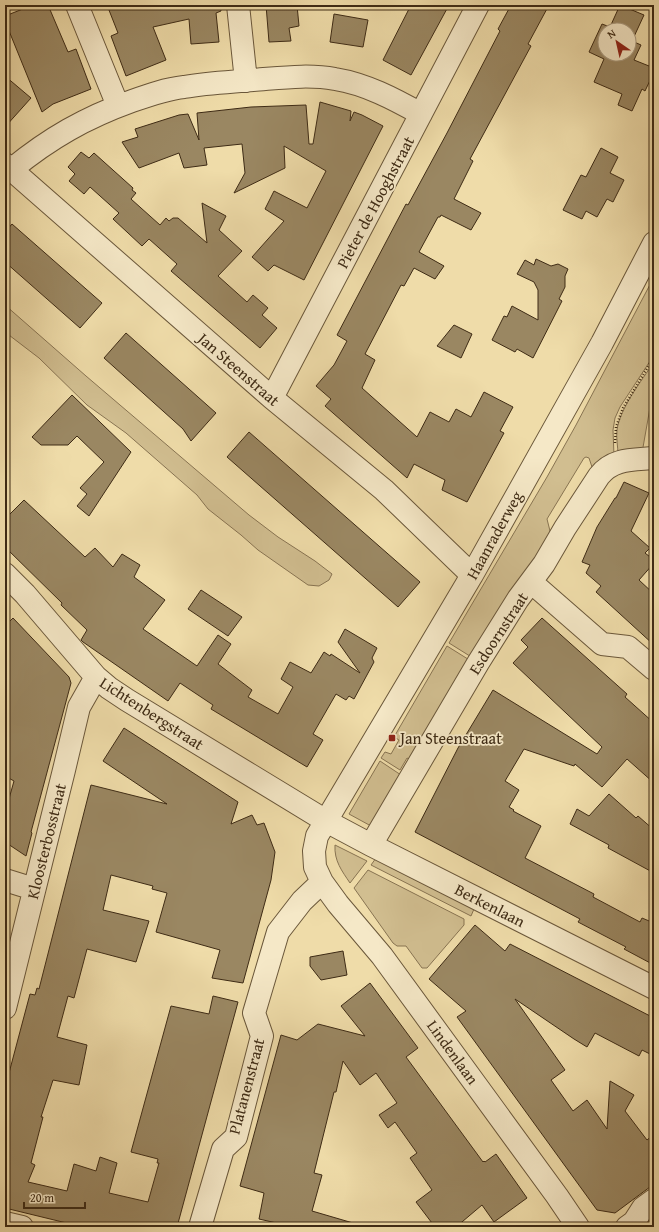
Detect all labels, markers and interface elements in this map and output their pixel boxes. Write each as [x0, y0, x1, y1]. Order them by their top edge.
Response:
north arrow [597, 22, 637, 62]
text: N [604, 25, 619, 42]
street label: Pieter de Hooghstraat [330, 131, 420, 272]
street label: Jan Steenstraat [191, 325, 286, 412]
street label: Haanraderweg [460, 486, 528, 584]
street label: Esdoornstraat [462, 587, 534, 679]
street label: Lichtenbergstraat [95, 670, 209, 756]
place label: Jan Steenstraat [398, 726, 502, 750]
marker: Jan Steenstraat [387, 733, 397, 743]
street label: Kloosterbosstraat [20, 780, 72, 901]
street label: Berkenlaan [451, 877, 529, 933]
street label: Lindenlaan [421, 1015, 485, 1089]
street label: Platanenstraat [222, 1035, 270, 1137]
scale bar [24, 1184, 85, 1210]
text: 20 m [30, 1189, 54, 1206]

